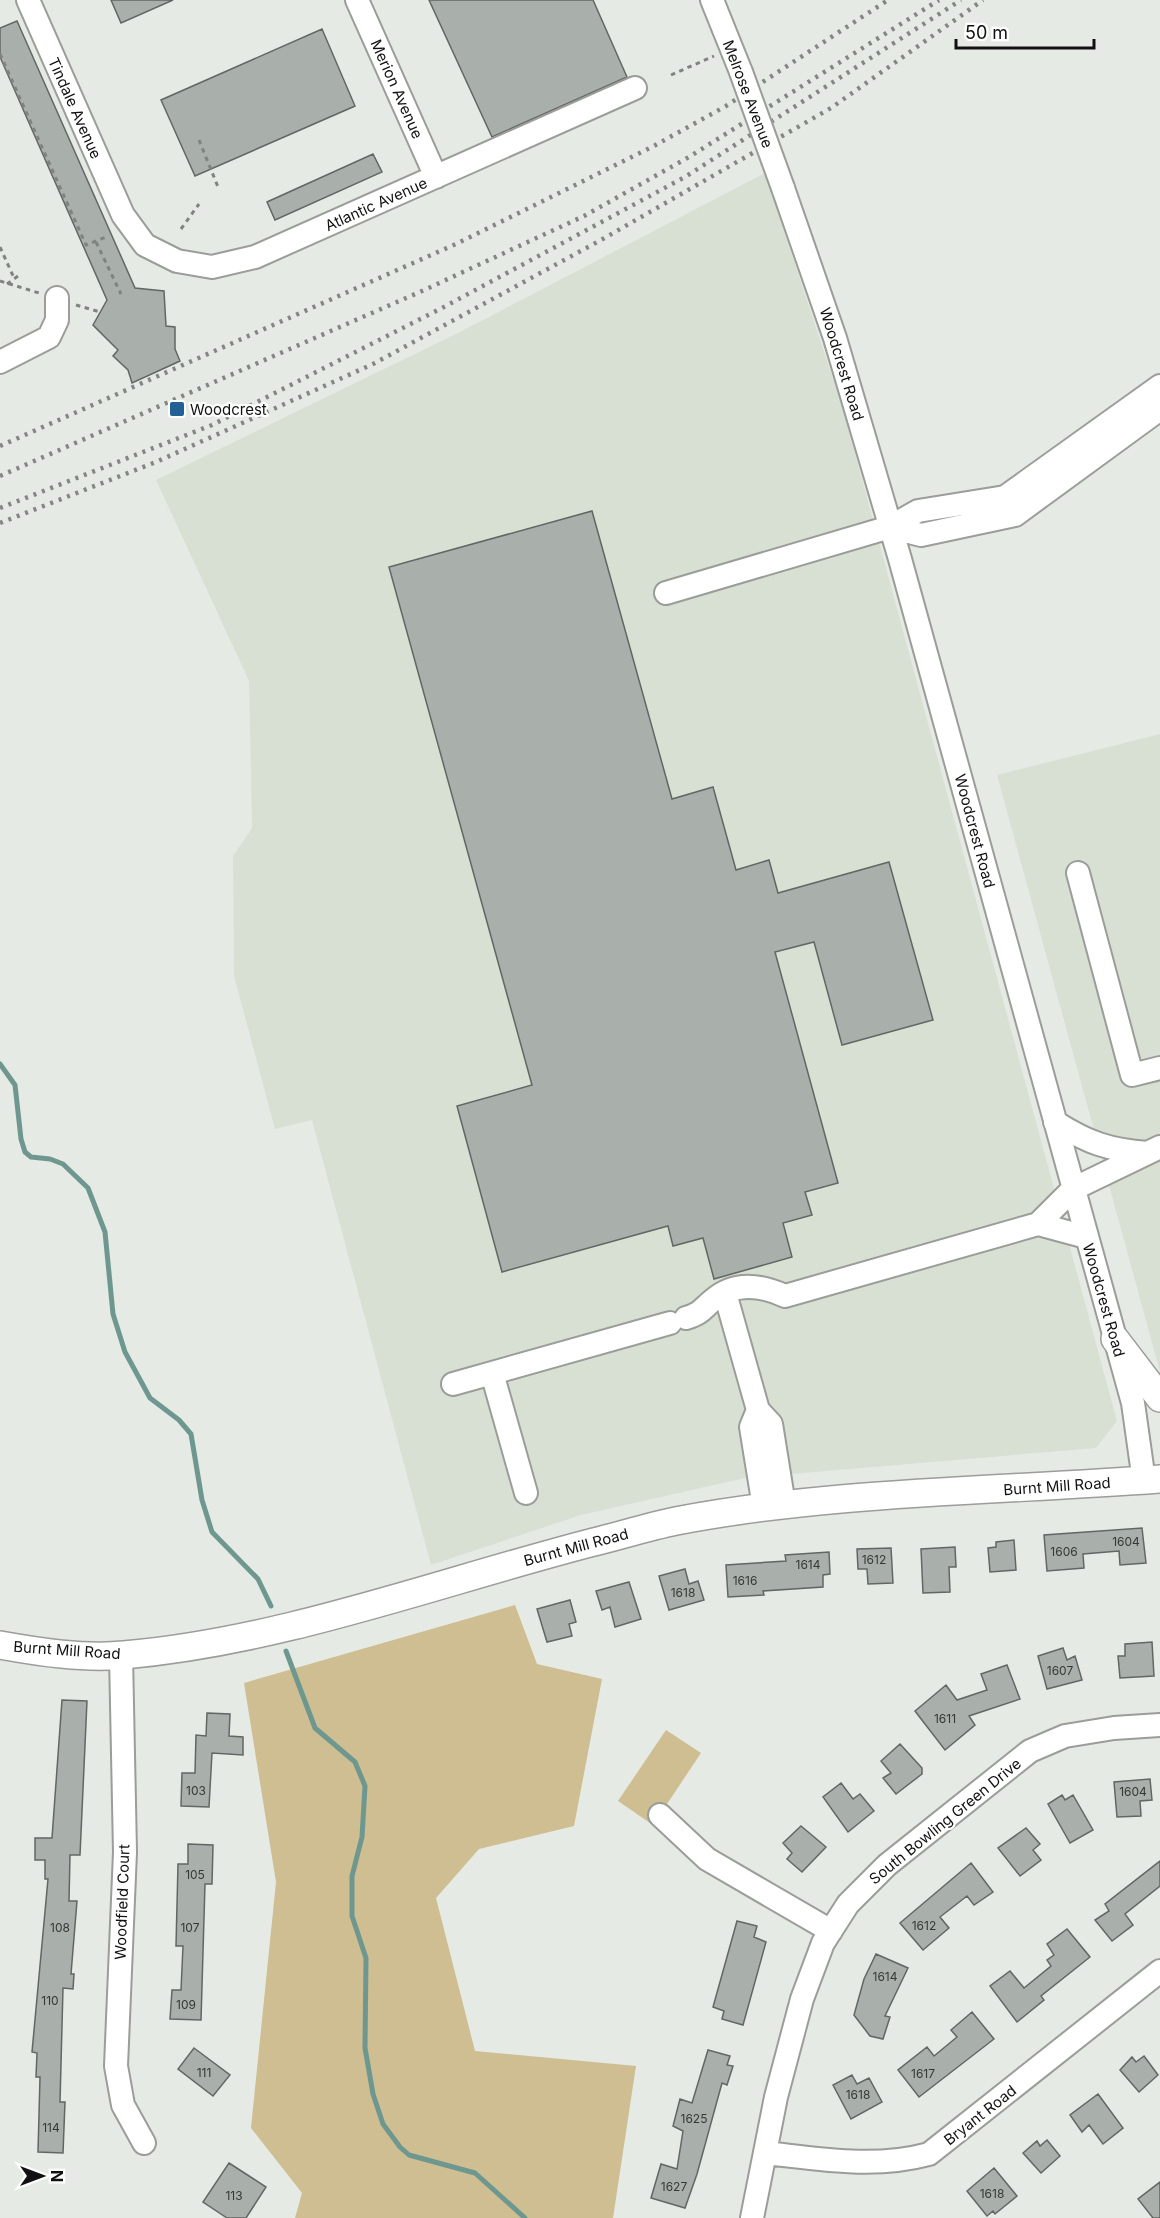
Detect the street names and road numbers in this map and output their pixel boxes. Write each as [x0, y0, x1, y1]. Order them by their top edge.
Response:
street label: Merion Avenue [367, 36, 427, 142]
street label: Melrose Avenue [719, 37, 777, 151]
street label: Tindale Avenue [44, 54, 106, 162]
street label: Atlantic Avenue [322, 173, 430, 235]
street label: Woodcrest Road [816, 305, 868, 423]
street label: Woodcrest Road [951, 772, 999, 890]
street label: Woodcrest Road [1079, 1241, 1129, 1359]
street label: Burnt Mill Road [1003, 1473, 1111, 1499]
street label: Burnt Mill Road [522, 1524, 630, 1570]
street label: Burnt Mill Road [13, 1637, 121, 1663]
street label: South Bowling Green Drive [865, 1754, 1025, 1888]
street label: Woodfield Court [110, 1844, 134, 1960]
street label: Bryant Road [940, 2081, 1020, 2149]

